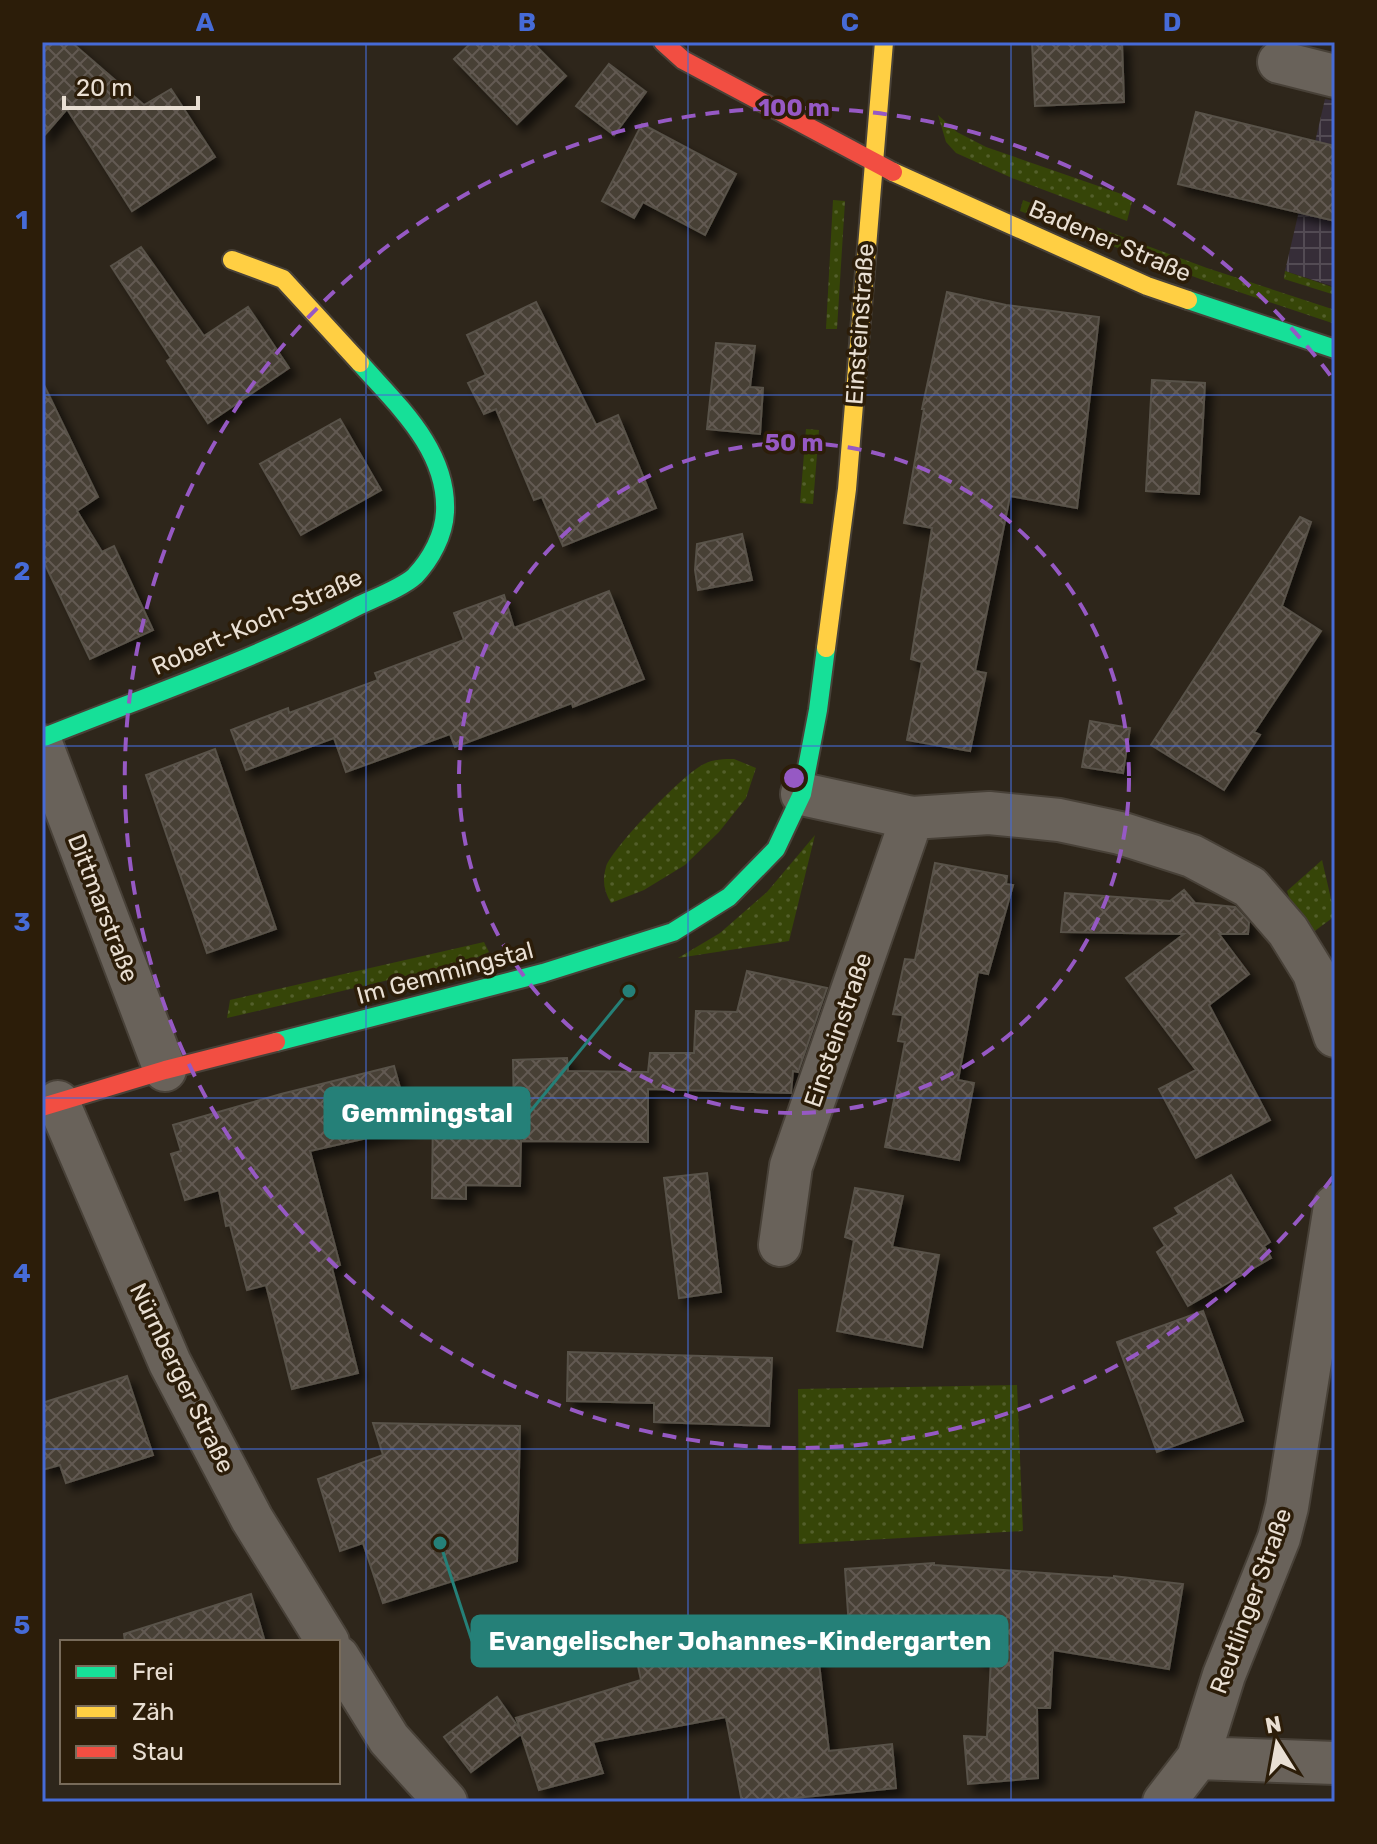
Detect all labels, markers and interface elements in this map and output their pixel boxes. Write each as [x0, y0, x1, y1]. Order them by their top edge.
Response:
text: A [196, 7, 215, 38]
text: B [518, 7, 536, 38]
text: C [841, 7, 859, 38]
text: D [1163, 7, 1181, 38]
scale bar [64, 60, 198, 110]
text: 20 m [76, 74, 133, 102]
text: 100 m [758, 94, 830, 122]
street label: Badener Straße [1025, 194, 1195, 288]
text: 1 [16, 205, 28, 236]
street label: Einsteinstraße [840, 242, 880, 406]
text: 50 m [765, 429, 823, 457]
text: 2 [14, 556, 30, 587]
street label: Robert-Koch-Straße [147, 563, 367, 681]
centre of rings [780, 764, 808, 792]
street label: Dittmarstraße [62, 830, 144, 986]
text: 3 [13, 907, 31, 938]
street label: Im Gemmingstal [354, 936, 536, 1010]
street label: Einsteinstraße [798, 949, 878, 1111]
callout: Gemmingstal [325, 1088, 529, 1138]
text: Gemmingstal [341, 1098, 513, 1129]
text: 4 [13, 1258, 31, 1289]
street label: Nürnberger Straße [124, 1279, 240, 1477]
street label: Reutlinger Straße [1204, 1504, 1298, 1698]
text: 5 [14, 1610, 30, 1641]
callout: Evangelischer Johannes-Kindergarten [472, 1616, 1007, 1666]
text: Evangelischer Johannes-Kindergarten [489, 1626, 991, 1657]
legend [60, 1640, 340, 1784]
text: Frei [132, 1658, 174, 1686]
text: Zäh [132, 1698, 174, 1726]
north arrow [1237, 1704, 1317, 1784]
text: N [1263, 1710, 1284, 1740]
text: Stau [132, 1738, 184, 1766]

